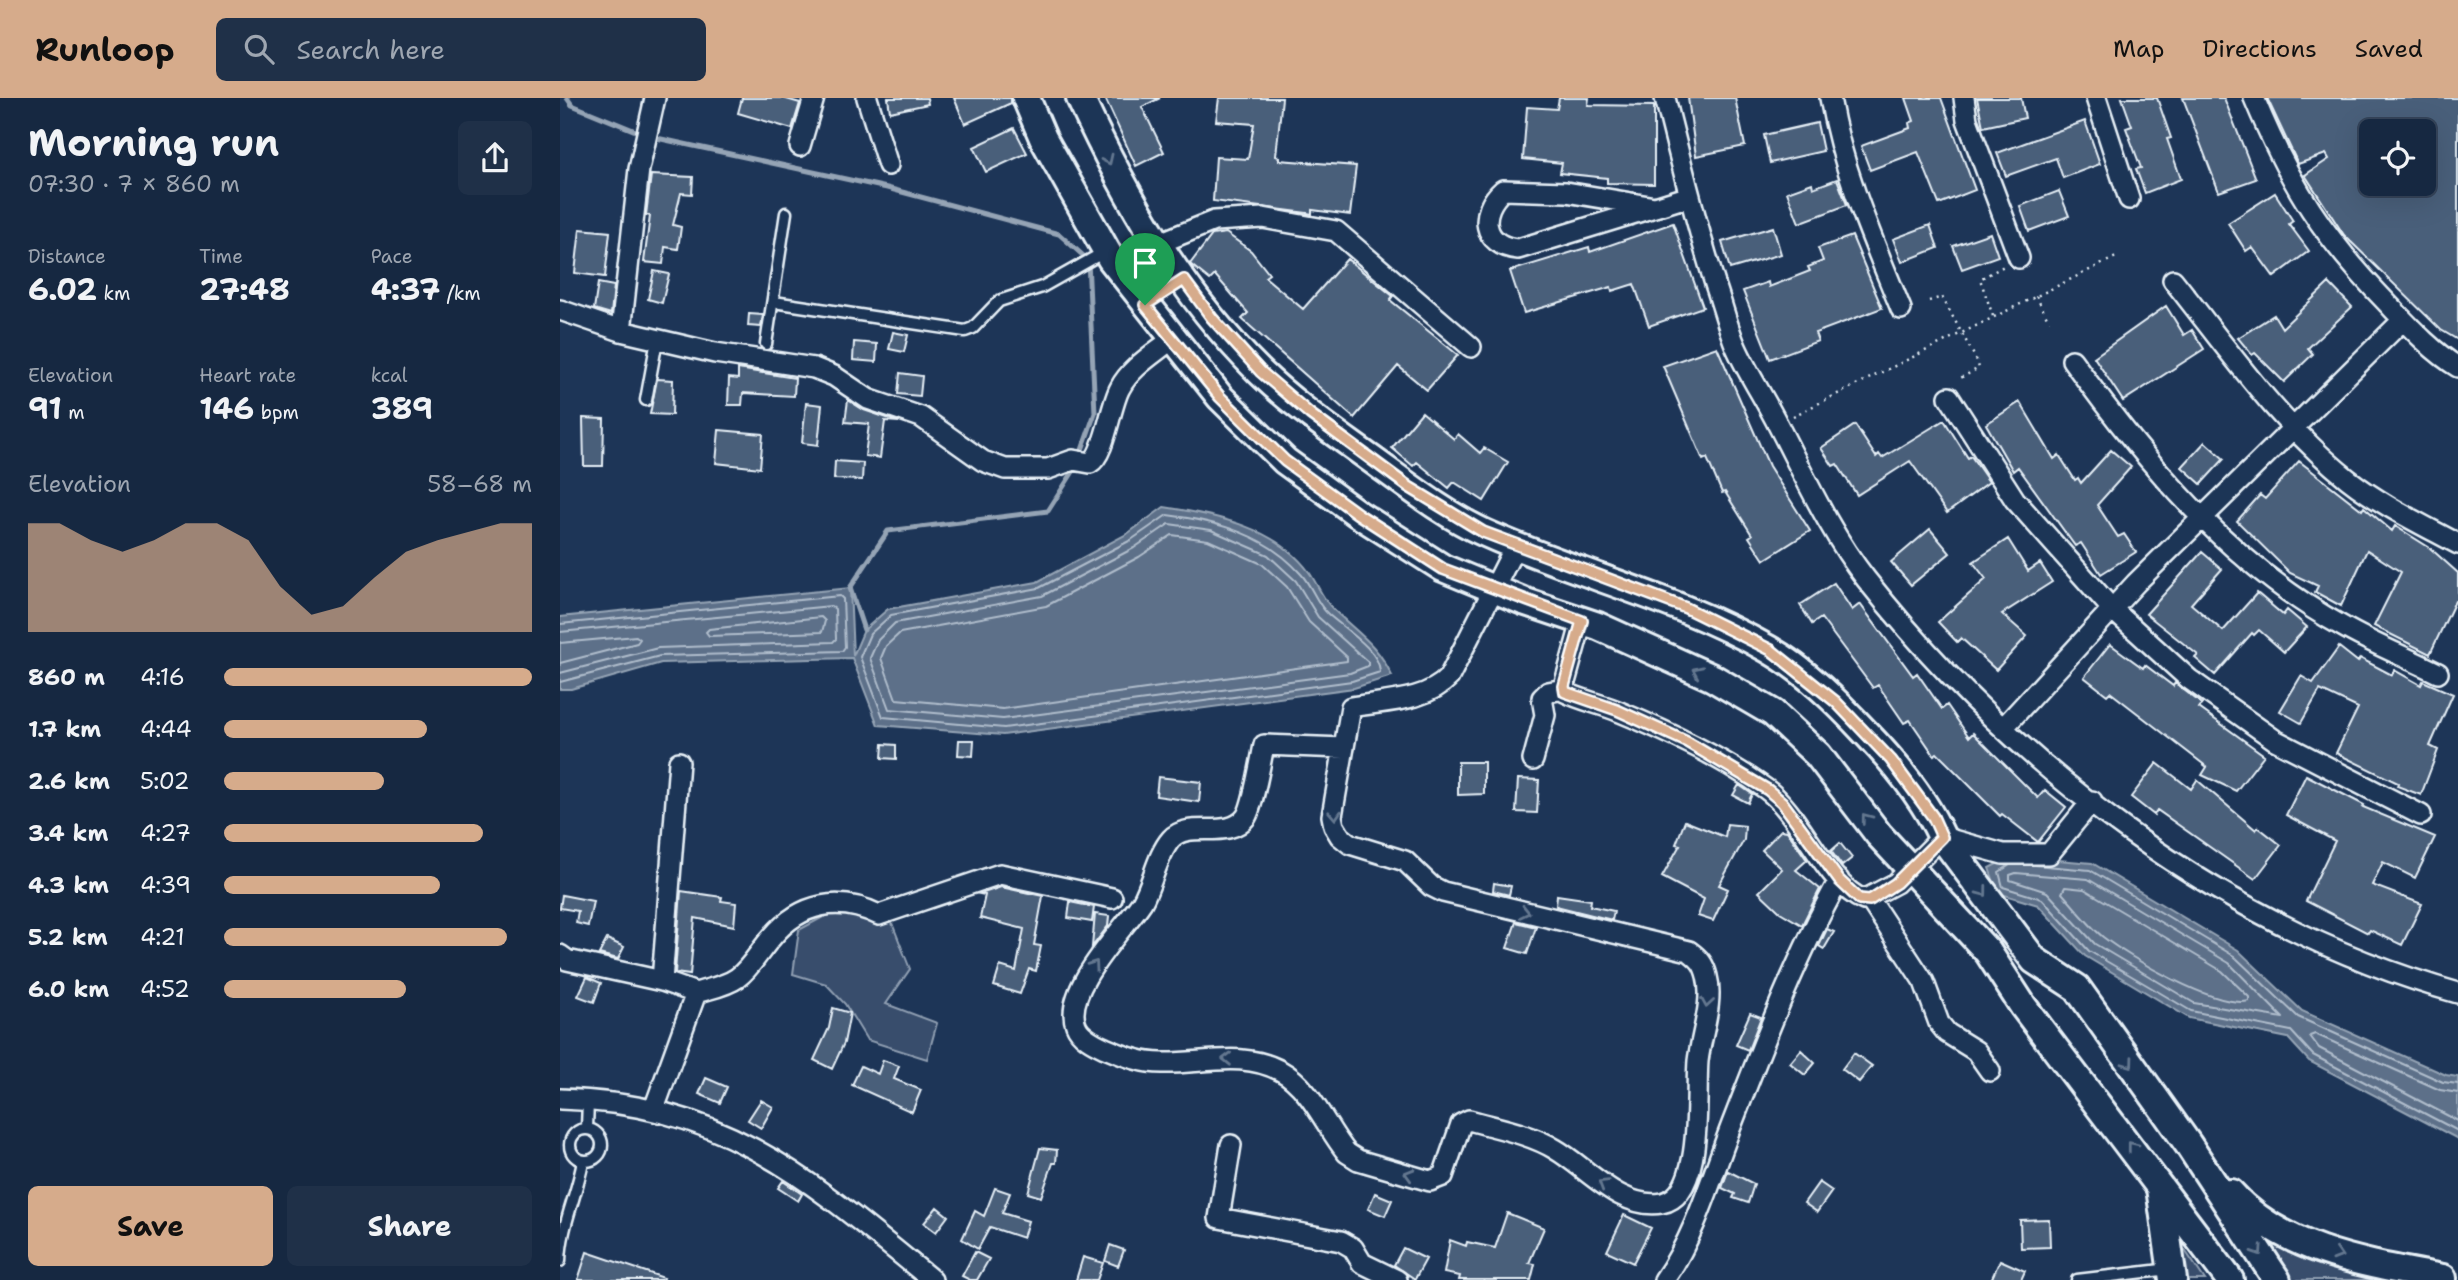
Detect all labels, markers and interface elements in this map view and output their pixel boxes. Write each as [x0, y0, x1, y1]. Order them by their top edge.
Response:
search box [216, 18, 706, 81]
text: Runloop [35, 27, 174, 72]
icon: search [240, 30, 278, 68]
text: Search here [296, 32, 445, 67]
text: Map [2113, 33, 2164, 65]
text: Directions [2202, 33, 2317, 65]
text: Saved [2355, 33, 2423, 65]
text: Morning run [28, 117, 279, 168]
map controls [2359, 119, 2436, 196]
button: locate [2359, 119, 2436, 196]
button: share [458, 121, 532, 195]
one-way arrow [1100, 153, 1114, 165]
text: 07:30 · 7 × 860 m [28, 169, 240, 199]
pin [1115, 233, 1175, 305]
text: Distance [28, 244, 106, 269]
text: Time [199, 244, 243, 269]
text: Pace [371, 244, 412, 269]
icon: arrive [1126, 244, 1164, 282]
text: 6.02 [28, 269, 97, 310]
text: 27:48 [199, 269, 290, 310]
text: 4:37 [371, 269, 440, 310]
text: km [97, 281, 130, 306]
text: /km [440, 281, 481, 306]
text: Elevation [28, 363, 113, 388]
text: Heart rate [199, 363, 296, 388]
text: kcal [371, 363, 408, 388]
text: 91 [28, 388, 62, 429]
text: 146 [199, 388, 254, 429]
text: 389 [371, 388, 433, 429]
text: m [62, 400, 85, 425]
text: bpm [254, 400, 299, 425]
text: Elevation [28, 469, 131, 499]
text: 58–68 m [427, 469, 532, 499]
text: 860 m [28, 662, 105, 692]
text: 4:16 [140, 662, 185, 692]
one-way arrow [1692, 665, 1704, 679]
text: 1.7 km [28, 714, 101, 744]
text: 4:44 [140, 714, 192, 744]
text: 2.6 km [28, 766, 110, 796]
text: 5:02 [140, 766, 190, 796]
one-way arrow [1327, 810, 1342, 821]
one-way arrow [1862, 813, 1874, 825]
text: 3.4 km [28, 818, 108, 848]
text: 4:27 [140, 818, 191, 848]
text: 4.3 km [28, 870, 109, 900]
text: 4:39 [140, 870, 191, 900]
one-way arrow [1975, 884, 1988, 897]
one-way arrow [1519, 904, 1531, 918]
text: 5.2 km [28, 922, 108, 952]
text: 4:21 [140, 922, 185, 952]
one-way arrow [1086, 960, 1099, 973]
text: 6.0 km [28, 974, 109, 1004]
text: 4:52 [140, 974, 190, 1004]
one-way arrow [1700, 997, 1715, 1009]
one-way arrow [1222, 1051, 1232, 1067]
one-way arrow [2121, 1055, 2133, 1068]
one-way arrow [2127, 1142, 2140, 1154]
one-way arrow [1403, 1168, 1415, 1183]
one-way arrow [1598, 1179, 1611, 1192]
button: Save [28, 1186, 273, 1266]
button: Share [287, 1186, 532, 1266]
one-way arrow [2250, 1243, 2263, 1256]
one-way arrow [2332, 1247, 2344, 1262]

